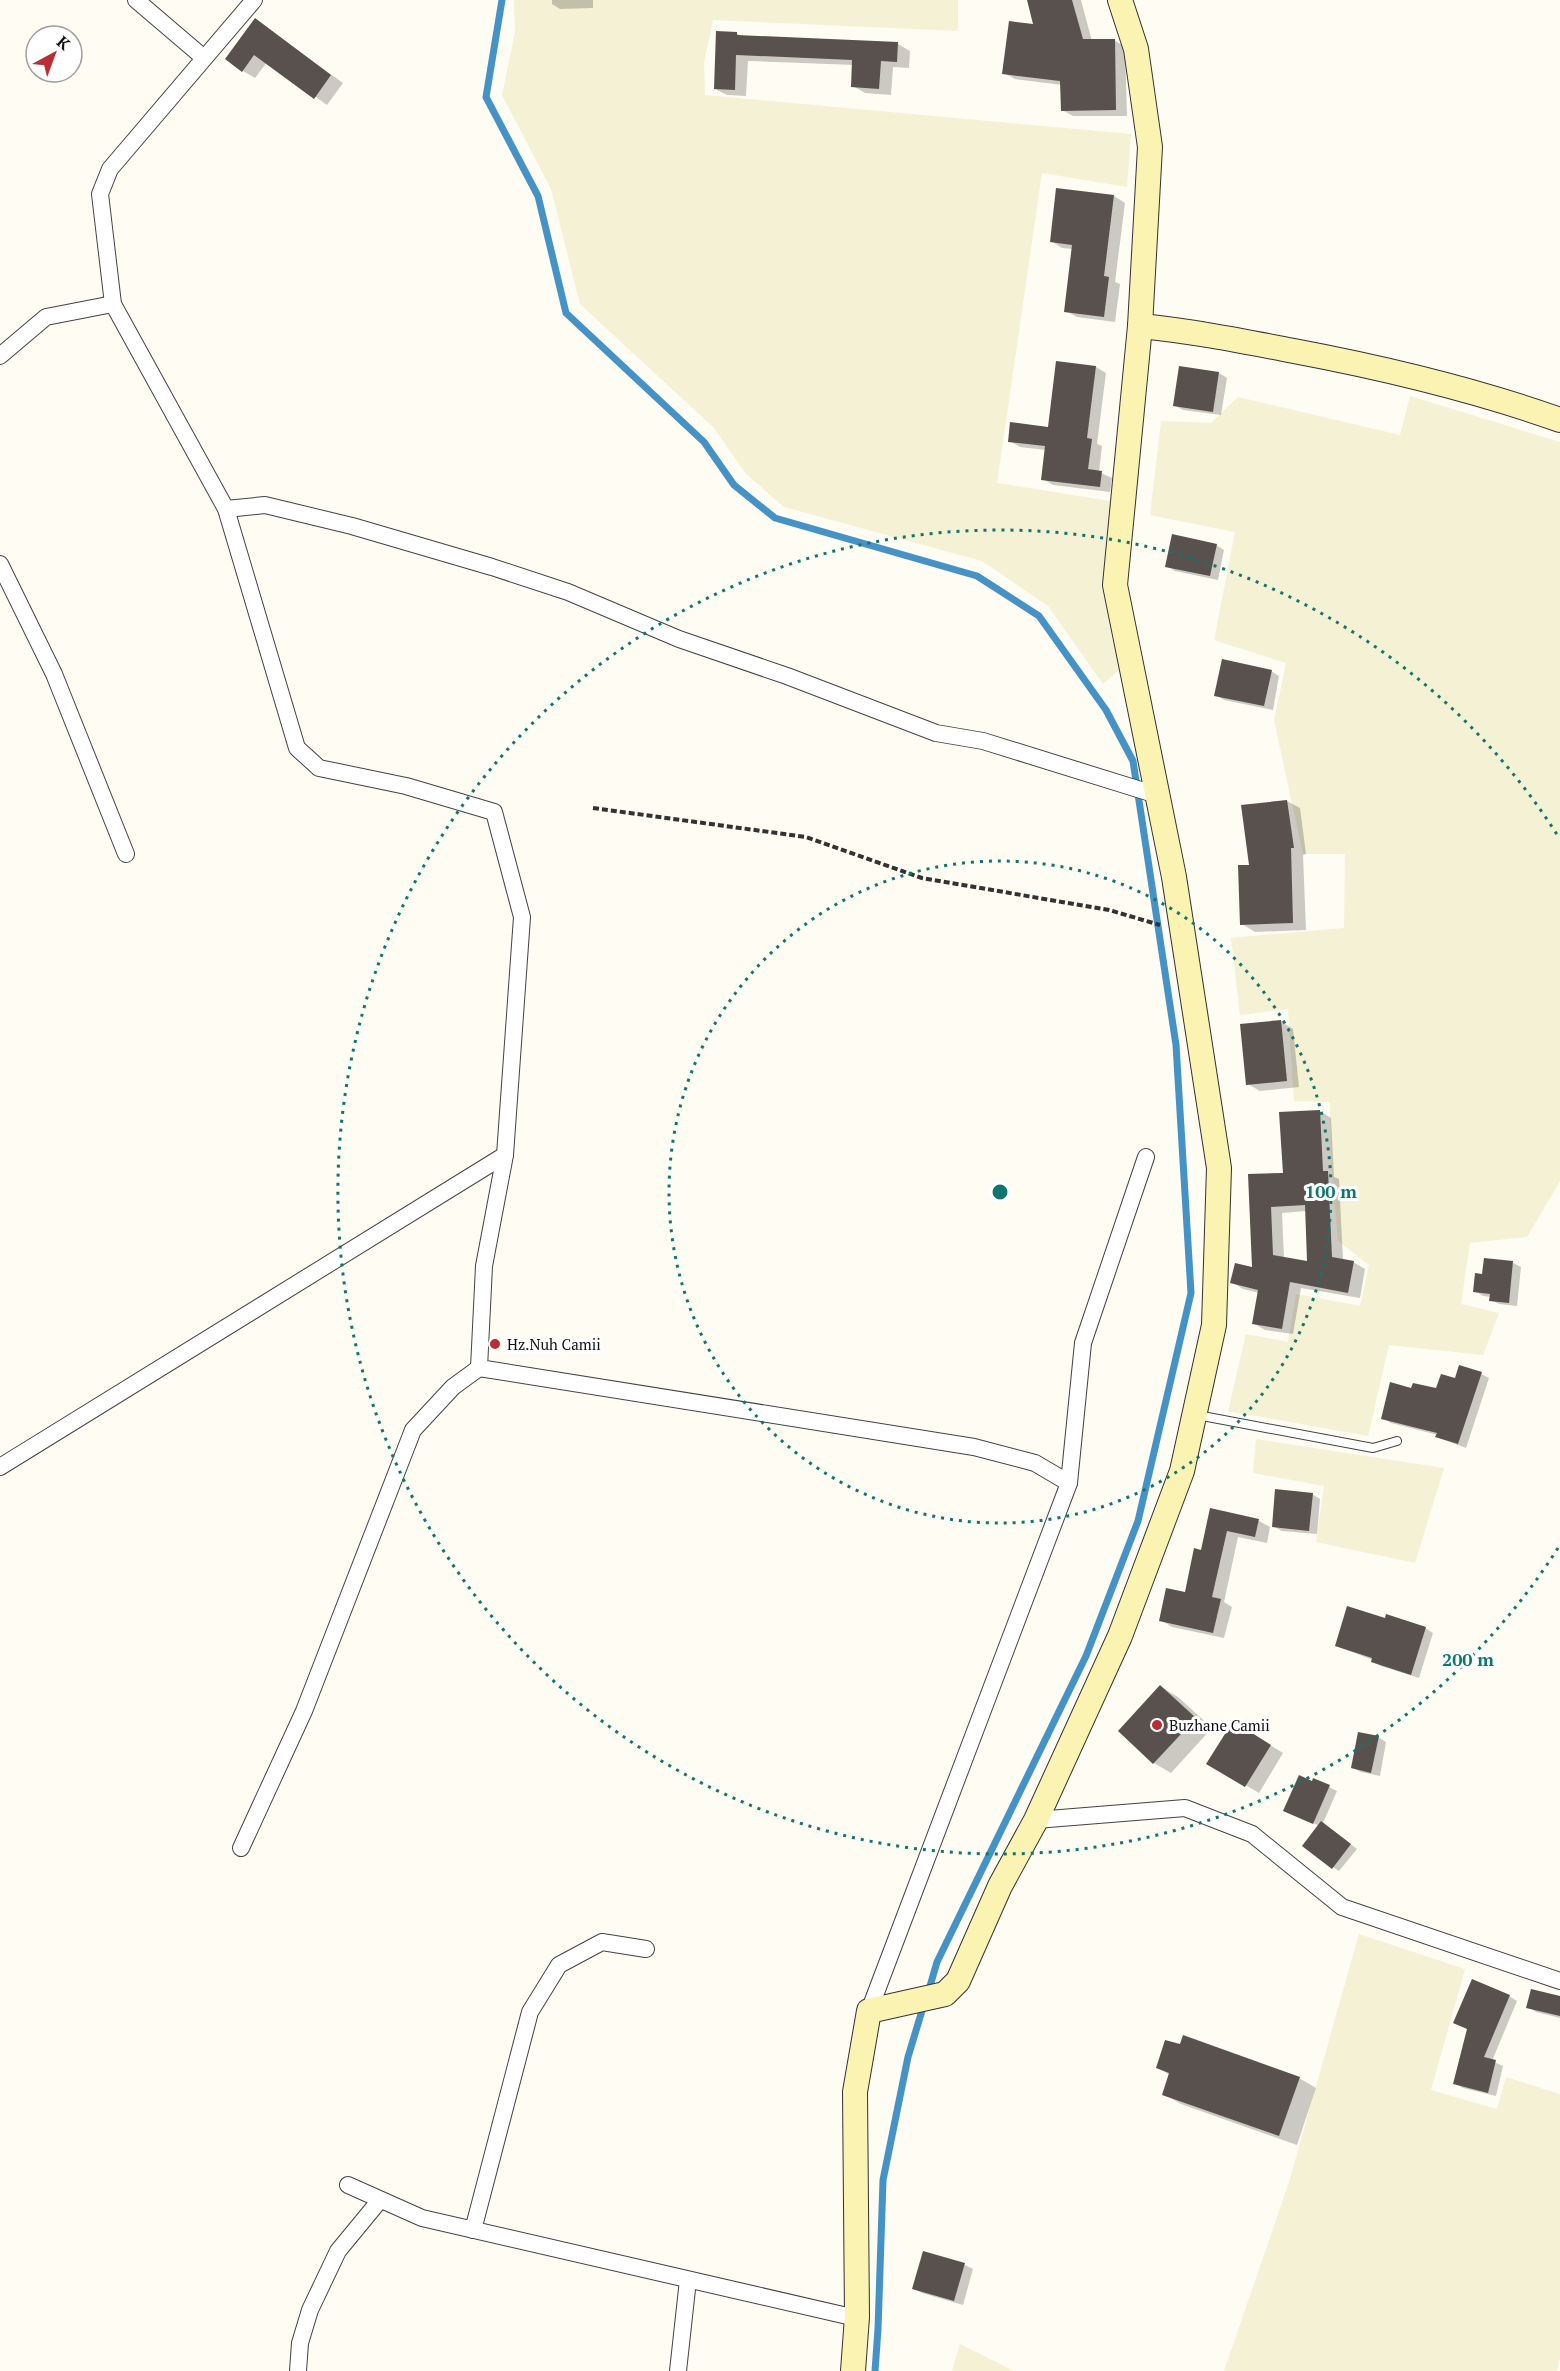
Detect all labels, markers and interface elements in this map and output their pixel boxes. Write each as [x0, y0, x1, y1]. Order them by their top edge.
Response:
north arrow [24, 24, 84, 84]
text: K [52, 31, 76, 55]
text: 100 m [1305, 1179, 1357, 1203]
centre of rings [990, 1182, 1010, 1202]
place label: Hz.Nuh Camii [507, 1334, 601, 1354]
marker: Hz.Nuh Camii [488, 1337, 502, 1351]
text: 200 m [1442, 1647, 1494, 1671]
place label: Buzhane Camii [1169, 1715, 1270, 1735]
marker: Buzhane Camii [1150, 1718, 1164, 1732]

